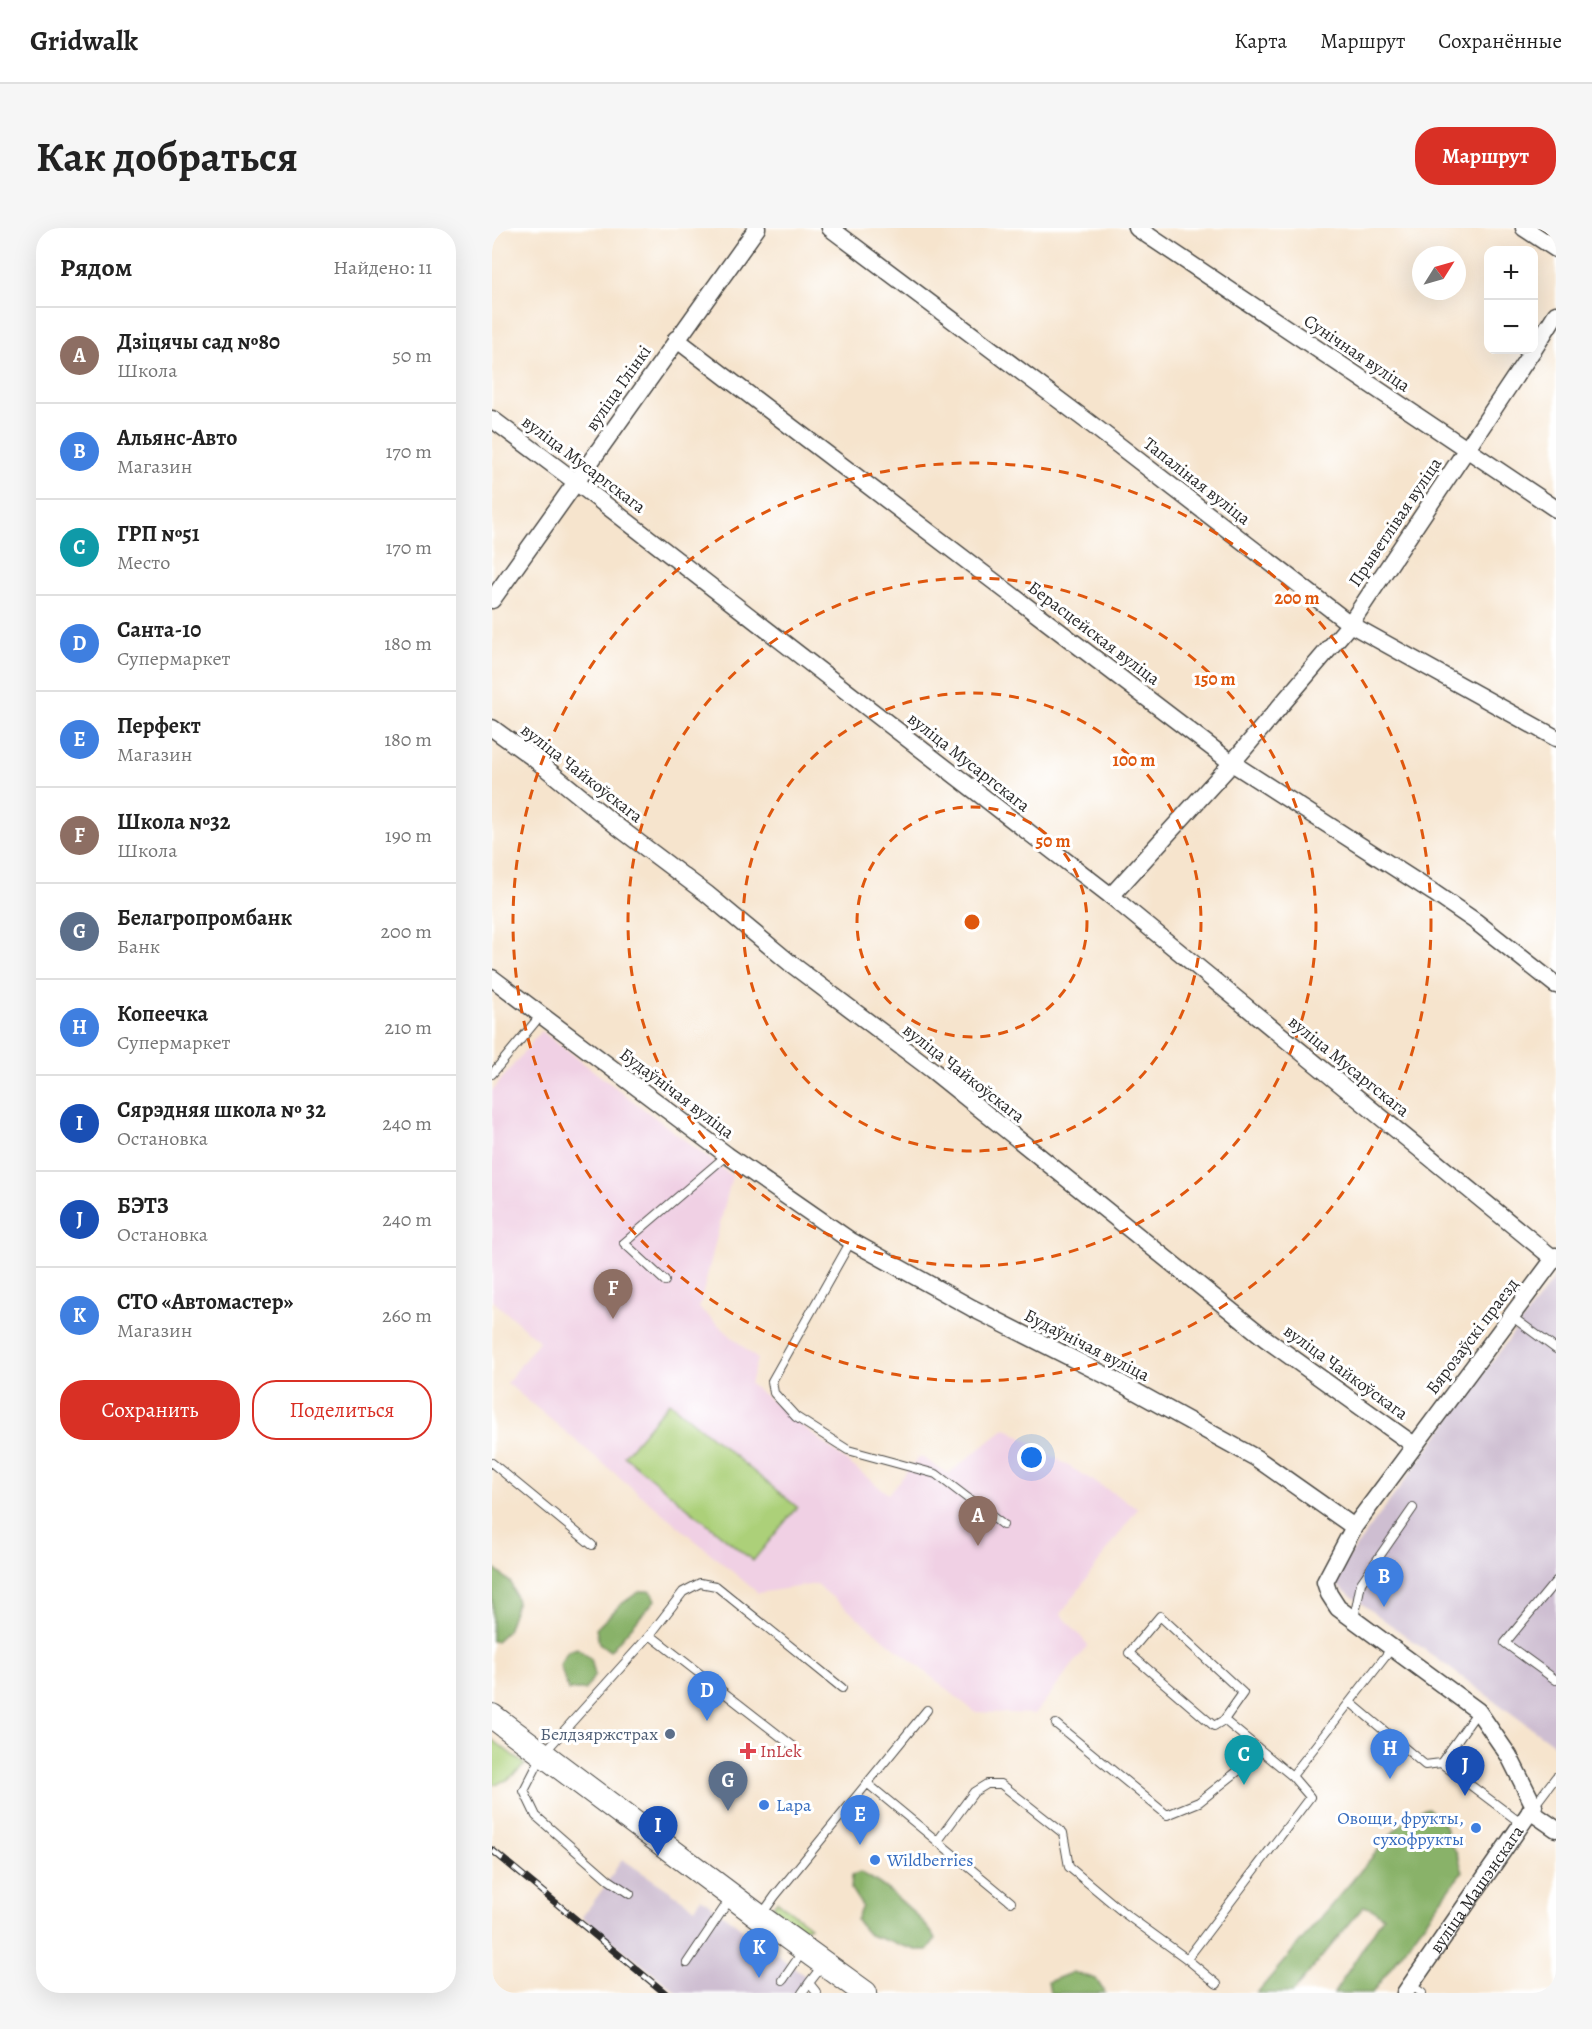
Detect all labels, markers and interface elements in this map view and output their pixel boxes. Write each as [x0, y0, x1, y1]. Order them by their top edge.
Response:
text: Gridwalk [30, 22, 138, 60]
text: Карта [1234, 27, 1287, 55]
text: Маршрут [1320, 27, 1405, 55]
text: Сохранённые [1438, 27, 1562, 55]
button: Маршрут [1415, 127, 1556, 185]
text: Как добраться [36, 128, 298, 185]
north arrow [1412, 246, 1466, 300]
map controls [1484, 246, 1538, 354]
button: + [1484, 246, 1538, 300]
text: Рядом [60, 250, 132, 285]
text: Найдено: 11 [333, 254, 432, 281]
button: − [1484, 300, 1538, 354]
street label: Сунічная вуліца [1299, 309, 1415, 398]
text: Дзіцячы сад №80 [117, 327, 280, 357]
street label: вуліца Глінкі [580, 340, 656, 436]
text: A [73, 342, 86, 369]
text: 50 m [392, 342, 432, 369]
text: Школа [117, 357, 177, 384]
street label: вуліца Мусаргскага [517, 410, 651, 519]
text: Альянс-Авто [117, 423, 237, 453]
street label: Тапаліная вуліца [1138, 432, 1256, 531]
text: B [73, 438, 86, 465]
text: 170 m [386, 438, 432, 465]
street label: Прыветлівая вуліца [1343, 452, 1448, 591]
text: Магазин [117, 453, 192, 480]
text: ГРП №51 [117, 519, 200, 549]
text: C [73, 534, 86, 561]
text: 170 m [386, 534, 432, 561]
text: Место [117, 549, 170, 576]
street label: Берасцейская вуліца [1023, 575, 1166, 691]
text: 200 m [1274, 586, 1320, 610]
text: Санта-10 [117, 615, 201, 645]
text: D [73, 630, 86, 657]
text: 180 m [384, 630, 432, 657]
text: Супермаркет [117, 645, 231, 672]
text: 150 m [1194, 667, 1236, 691]
street label: вуліца Мусаргскага [903, 707, 1036, 818]
text: Перфект [117, 711, 201, 741]
street label: вуліца Чайкоўскага [516, 718, 648, 829]
text: E [74, 726, 85, 753]
text: 180 m [384, 726, 432, 753]
text: Магазин [117, 741, 192, 768]
text: 100 m [1113, 748, 1155, 772]
text: Школа №32 [117, 807, 230, 837]
text: F [74, 822, 85, 849]
text: 190 m [385, 822, 432, 849]
text: 50 m [1036, 829, 1070, 853]
text: Школа [117, 837, 177, 864]
text: Белагропромбанк [117, 903, 292, 933]
centre of rings [962, 912, 982, 932]
text: G [73, 918, 86, 945]
text: 200 m [381, 918, 432, 945]
text: Банк [117, 933, 160, 960]
text: Копеечка [117, 999, 208, 1029]
street label: вуліца Мусаргскага [1284, 1010, 1415, 1123]
text: H [72, 1014, 87, 1041]
text: 210 m [384, 1014, 432, 1041]
street label: вуліца Чайкоўскага [898, 1018, 1030, 1129]
text: Супермаркет [117, 1029, 231, 1056]
street label: Будаўнічая вуліца [615, 1042, 740, 1144]
text: Сярэдняя школа № 32 [117, 1095, 326, 1125]
text: I [76, 1110, 83, 1137]
text: 240 m [382, 1110, 432, 1137]
text: Остановка [117, 1125, 208, 1152]
text: БЭТЗ [117, 1191, 169, 1221]
text: J [76, 1206, 83, 1233]
text: 240 m [382, 1206, 432, 1233]
text: Остановка [117, 1221, 208, 1248]
pin: F [594, 1270, 632, 1319]
street label: Бярозаўскі праезд [1420, 1273, 1524, 1399]
text: СТО «Автомастер» [117, 1287, 293, 1317]
text: K [73, 1302, 86, 1329]
text: 260 m [382, 1302, 432, 1329]
street label: Будаўнічая вуліца [1020, 1303, 1154, 1387]
text: Магазин [117, 1317, 192, 1344]
street label: вуліца Чайкоўскага [1279, 1319, 1414, 1426]
button: Сохранить [60, 1380, 240, 1440]
button: Поделиться [252, 1380, 432, 1440]
your location [1017, 1443, 1046, 1472]
pin: A [958, 1496, 998, 1546]
pin: B [1364, 1558, 1404, 1607]
pin: D [688, 1672, 726, 1721]
place label: Белдзяржстрах [540, 1722, 658, 1746]
marker: Белдзяржстрах [663, 1727, 677, 1741]
pin: H [1370, 1730, 1410, 1779]
pin: C [1224, 1736, 1263, 1785]
place label: InLek [760, 1739, 802, 1763]
marker: InLek [741, 1744, 755, 1758]
pin: J [1446, 1746, 1484, 1796]
pin: G [708, 1762, 748, 1811]
place label: Lapa [776, 1793, 812, 1817]
pin: E [840, 1796, 880, 1845]
marker: Lapa [757, 1798, 771, 1812]
pin: I [638, 1806, 678, 1856]
place label: Овощи, фрукты, сухофрукты [1337, 1806, 1464, 1851]
street label: вуліца Машэнскага [1424, 1820, 1530, 1958]
marker: Овощи, фрукты, сухофрукты [1469, 1821, 1483, 1835]
place label: Wildberries [886, 1848, 974, 1872]
marker: Wildberries [868, 1853, 882, 1867]
pin: K [740, 1928, 778, 1978]

